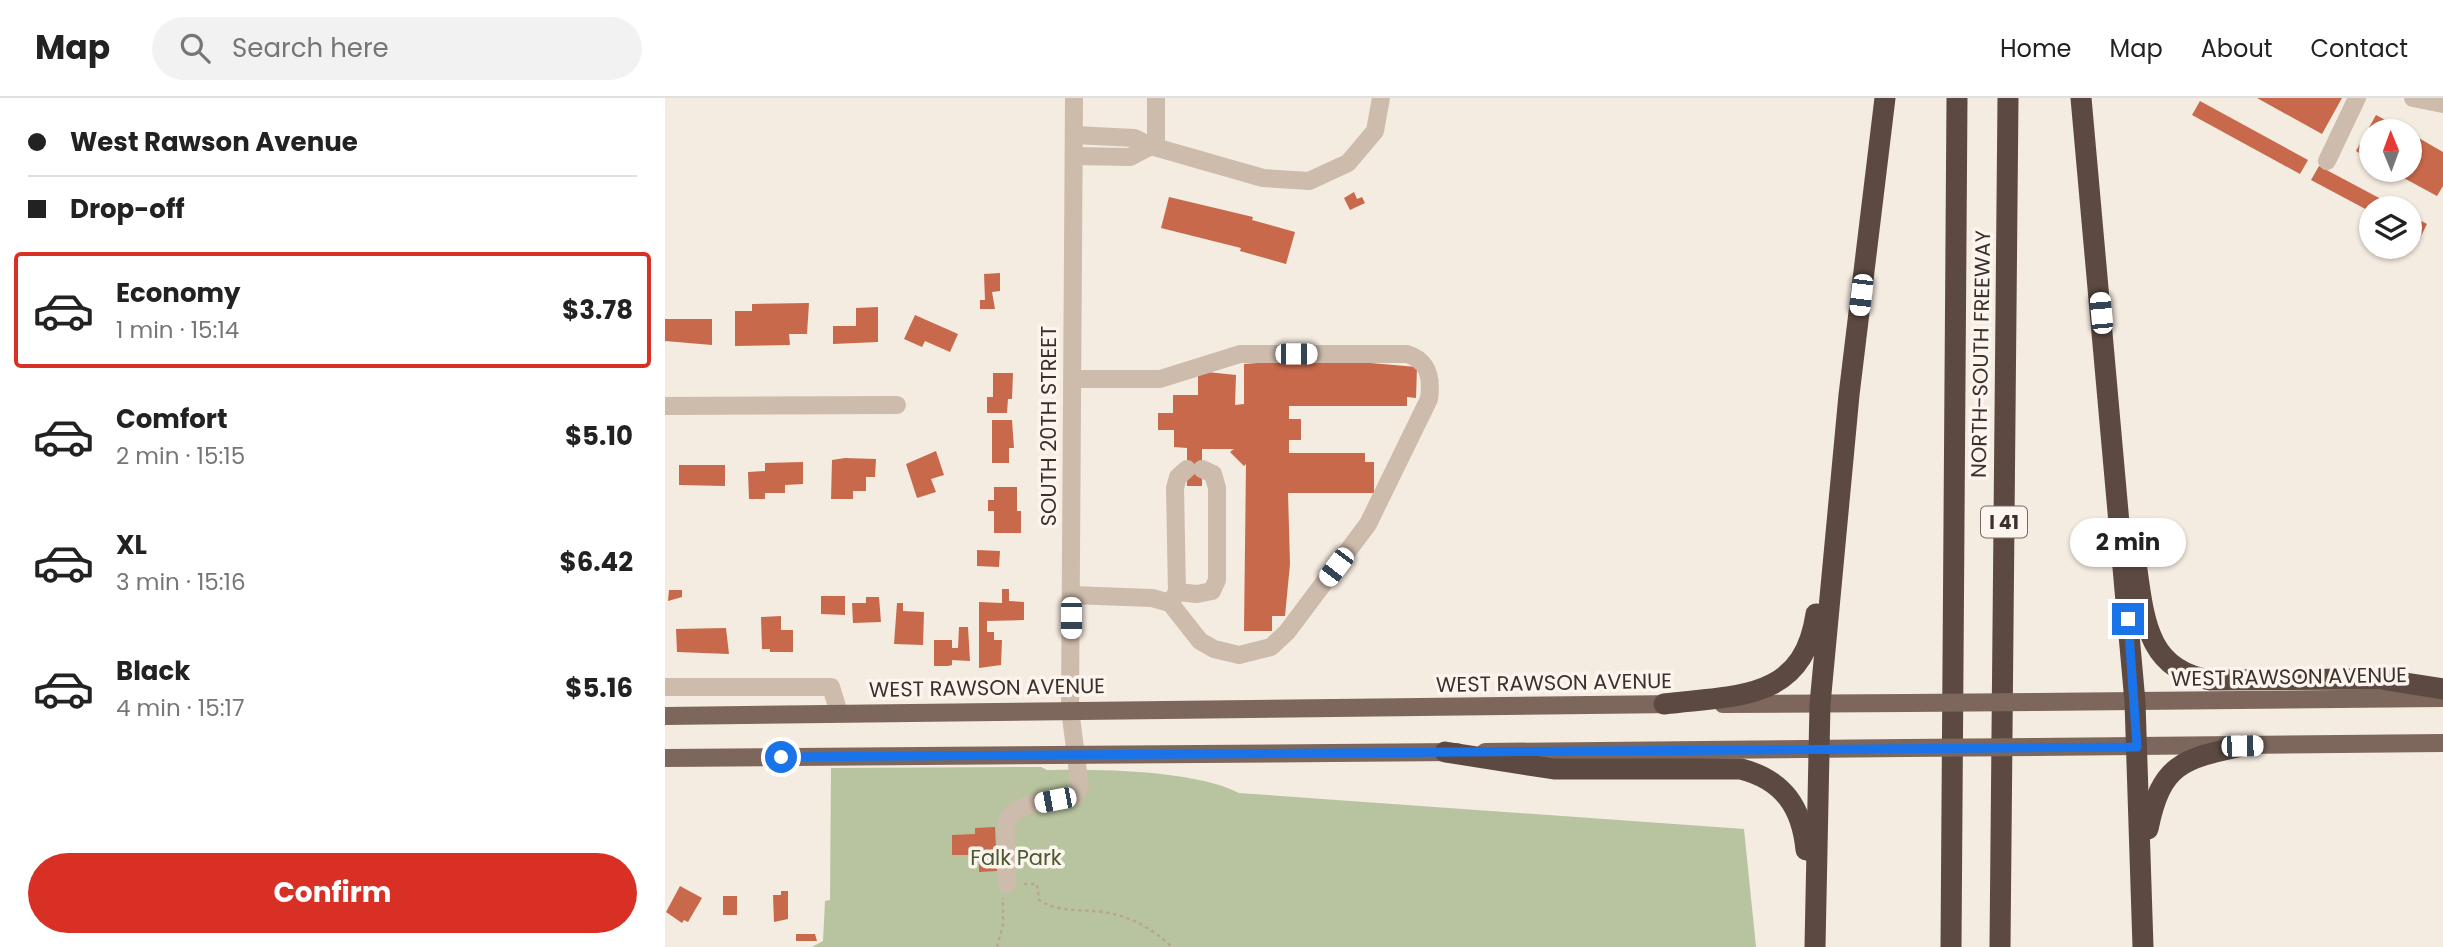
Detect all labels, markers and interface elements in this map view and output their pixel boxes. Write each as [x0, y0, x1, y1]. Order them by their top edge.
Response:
search box [152, 17, 642, 80]
text: Map [35, 24, 110, 71]
icon: search [176, 29, 214, 67]
text: Search here [232, 30, 389, 66]
text: Home [2000, 32, 2072, 65]
text: Map [2110, 32, 2163, 65]
text: About [2201, 32, 2272, 65]
text: Contact [2310, 32, 2408, 65]
north arrow [2359, 119, 2422, 182]
map controls [2359, 119, 2422, 259]
text: West Rawson Avenue [70, 124, 358, 160]
text: Drop-off [70, 191, 185, 227]
button: layers [2359, 196, 2422, 259]
street label: NORTH-SOUTH FREEWAY [1964, 230, 1997, 478]
car [1849, 273, 1874, 317]
text: Economy [116, 275, 240, 311]
icon: car [32, 279, 95, 342]
car [2089, 291, 2114, 335]
text: $3.78 [562, 292, 633, 328]
text: 1 min · 15:14 [116, 314, 239, 346]
street label: SOUTH 20TH STREET [1034, 326, 1063, 526]
car [1276, 344, 1318, 365]
text: Comfort [116, 401, 228, 437]
icon: car [32, 405, 95, 468]
text: $5.10 [565, 418, 633, 454]
text: 2 min · 15:15 [116, 440, 245, 472]
road number: I 41 [1981, 506, 2027, 538]
callout: 2 min [2070, 518, 2186, 566]
text: 2 min [2096, 526, 2160, 558]
text: XL [116, 527, 147, 563]
icon: car [32, 531, 95, 594]
text: $6.42 [560, 544, 633, 580]
car [1315, 544, 1358, 590]
text: 3 min · 15:16 [116, 566, 246, 598]
car [1061, 597, 1082, 639]
route end [2112, 603, 2144, 635]
text: Black [116, 653, 190, 689]
icon: car [32, 657, 95, 720]
street label: WEST RAWSON AVENUE [2171, 660, 2407, 693]
street label: WEST RAWSON AVENUE [1436, 666, 1672, 699]
text: $5.16 [565, 670, 633, 706]
street label: WEST RAWSON AVENUE [869, 671, 1105, 704]
text: 4 min · 15:17 [116, 692, 244, 724]
car [2221, 735, 2264, 757]
route start [765, 741, 797, 773]
car [1033, 786, 1078, 814]
park label: Falk Park [970, 843, 1062, 872]
button: Confirm [28, 853, 637, 933]

